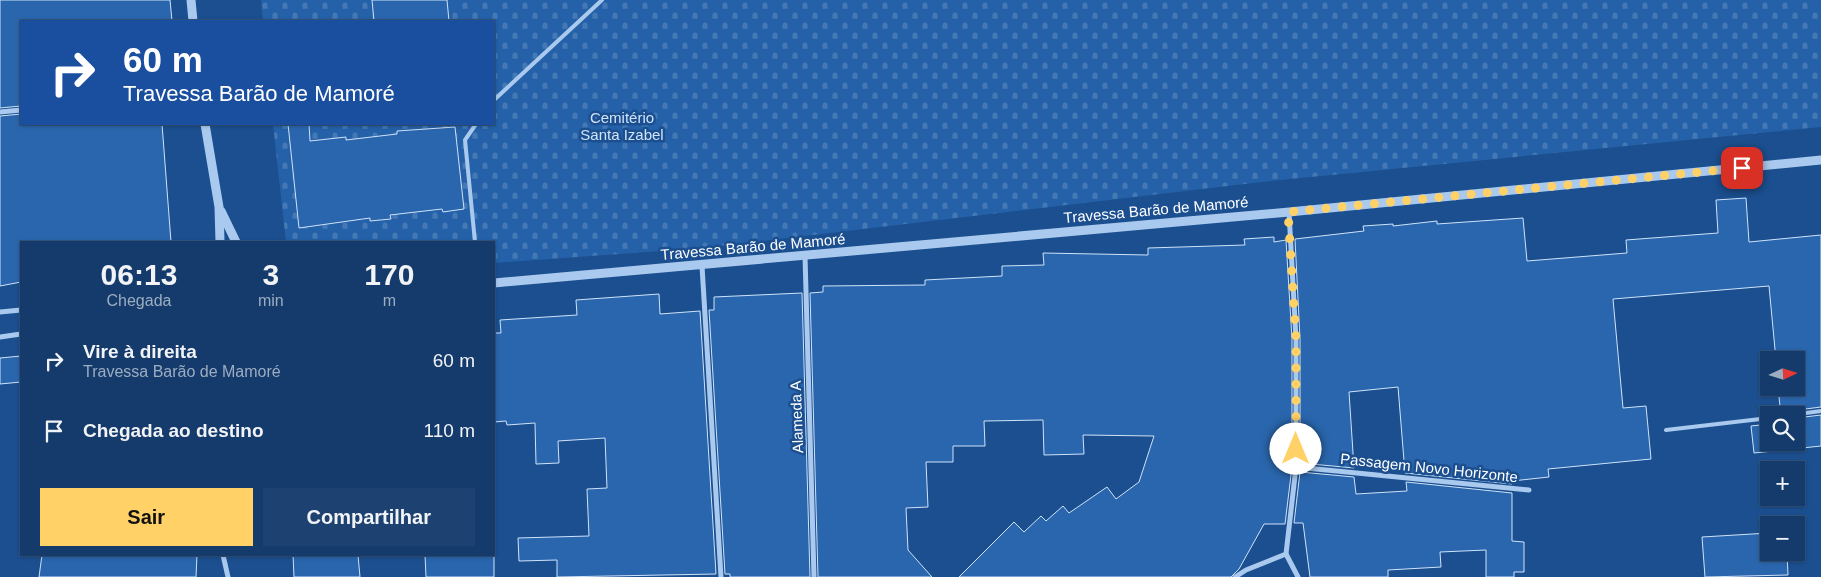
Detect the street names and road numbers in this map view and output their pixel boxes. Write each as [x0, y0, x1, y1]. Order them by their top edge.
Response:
street label: Travessa Barão de Mamoré [1063, 193, 1249, 226]
street label: Travessa Barão de Mamoré [660, 230, 846, 263]
street label: Alameda A [787, 380, 806, 454]
street label: Passagem Novo Horizonte [1339, 450, 1519, 485]

